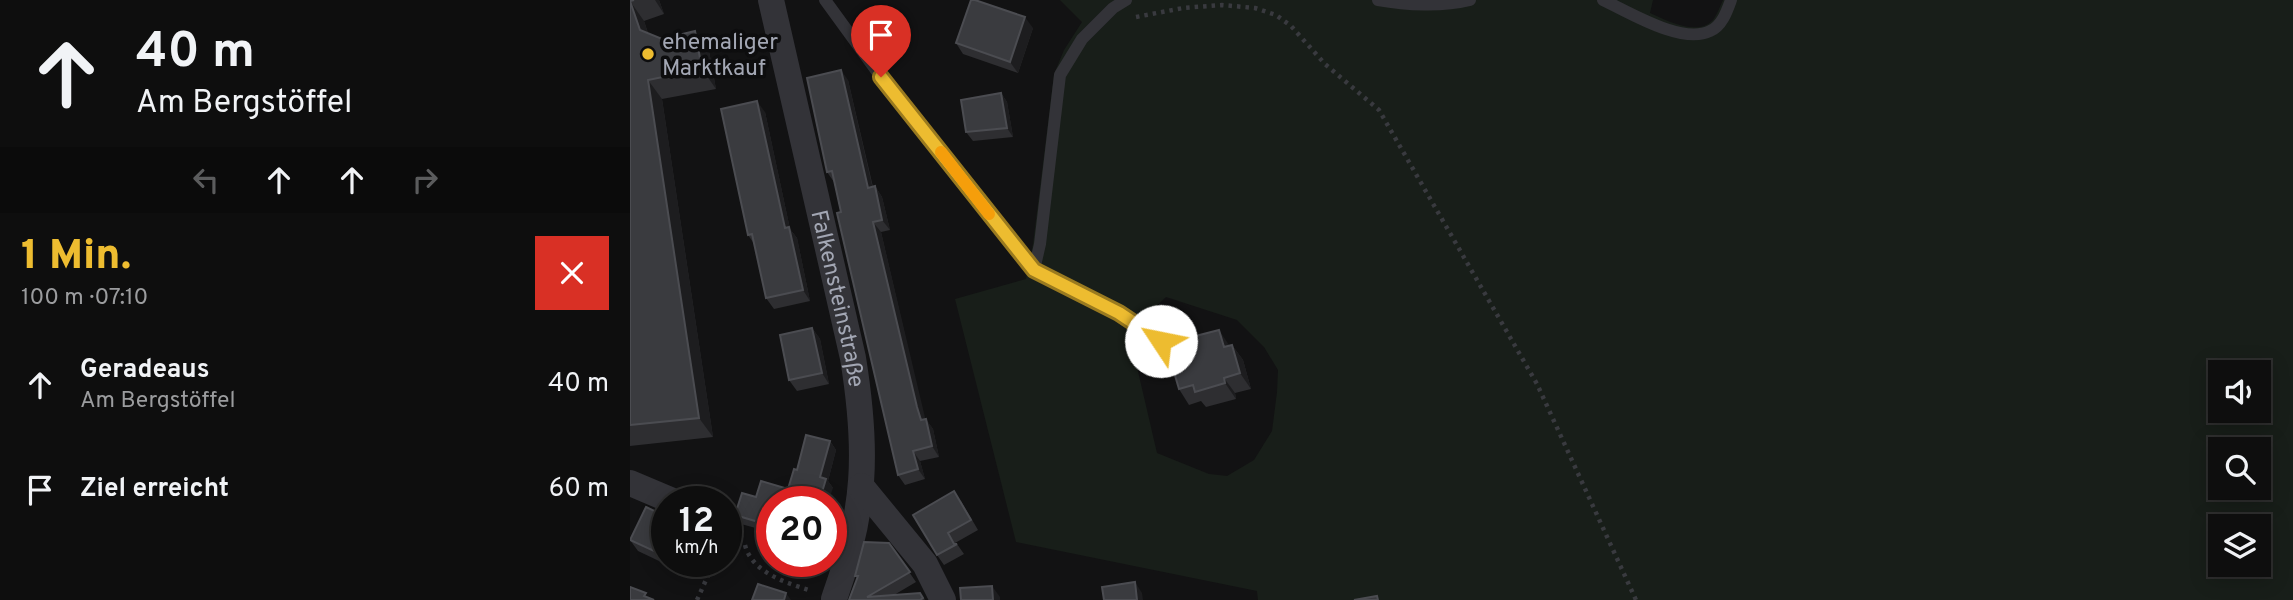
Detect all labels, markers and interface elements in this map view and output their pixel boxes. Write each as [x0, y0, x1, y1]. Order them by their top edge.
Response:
pin [851, 5, 911, 77]
icon: arrive [862, 16, 900, 54]
text: 40 m [136, 23, 255, 85]
icon: ahead [21, 28, 112, 119]
place label: ehemaliger Marktkauf [662, 29, 778, 84]
marker: ehemaliger Marktkauf [640, 46, 656, 62]
text: Am Bergstöffel [136, 84, 352, 124]
icon: left [187, 161, 225, 199]
icon: ahead [260, 161, 298, 199]
icon: ahead [333, 161, 371, 199]
icon: right [406, 161, 444, 199]
street label: Falkensteinstraße [803, 208, 869, 389]
text: 1 Min. [21, 231, 131, 284]
button: close [535, 236, 609, 310]
text: 100 m · 07:10 [21, 284, 148, 313]
position arrow [1124, 304, 1198, 378]
text: Geradeaus [80, 354, 209, 387]
map controls [2208, 360, 2271, 577]
button: sound [2208, 360, 2271, 423]
icon: ahead [21, 366, 59, 404]
text: 40 m [548, 368, 609, 401]
text: Am Bergstöffel [80, 387, 235, 416]
button: search [2208, 437, 2271, 500]
icon: arrive [21, 471, 59, 509]
text: Ziel erreicht [80, 473, 229, 506]
text: 60 m [549, 473, 609, 506]
speed limit sign: 20 [756, 486, 847, 577]
text: 12 [679, 500, 714, 544]
button: layers [2208, 514, 2271, 577]
text: km/h [675, 537, 718, 560]

